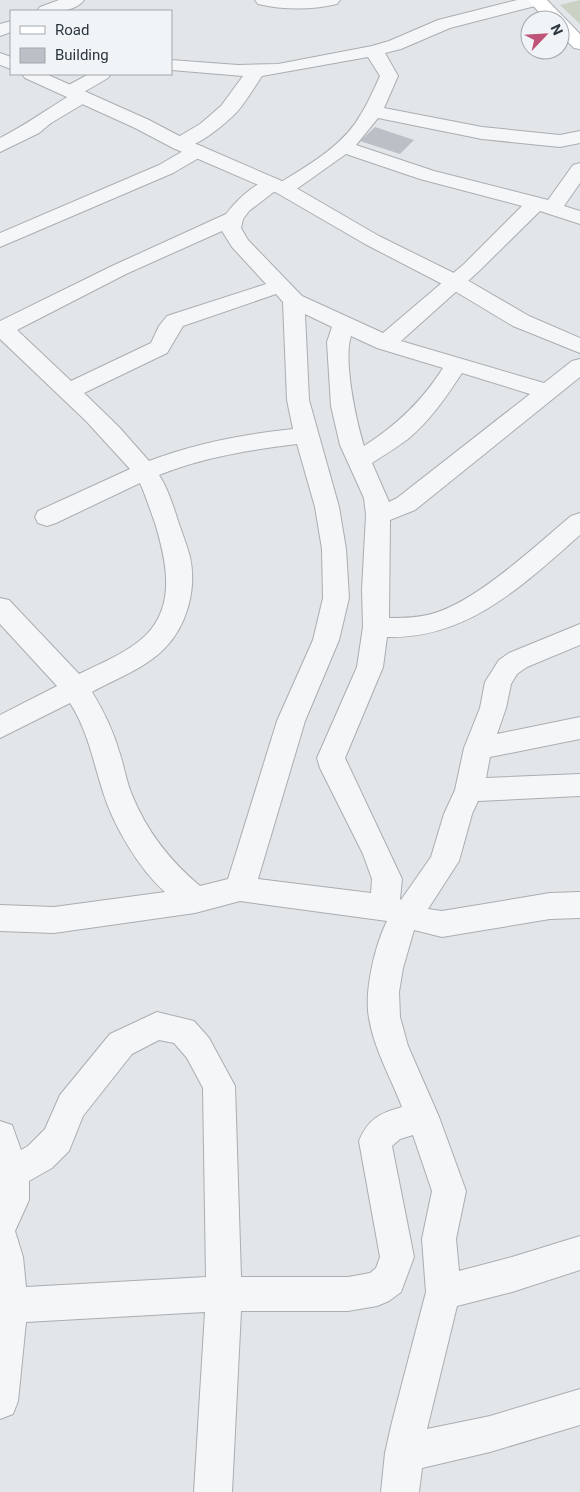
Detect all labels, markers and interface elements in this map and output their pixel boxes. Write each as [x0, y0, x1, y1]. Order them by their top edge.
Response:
legend [10, 10, 172, 75]
north arrow [520, 10, 570, 60]
text: Road [55, 21, 89, 39]
text: N [547, 22, 566, 37]
text: Building [55, 46, 109, 64]

